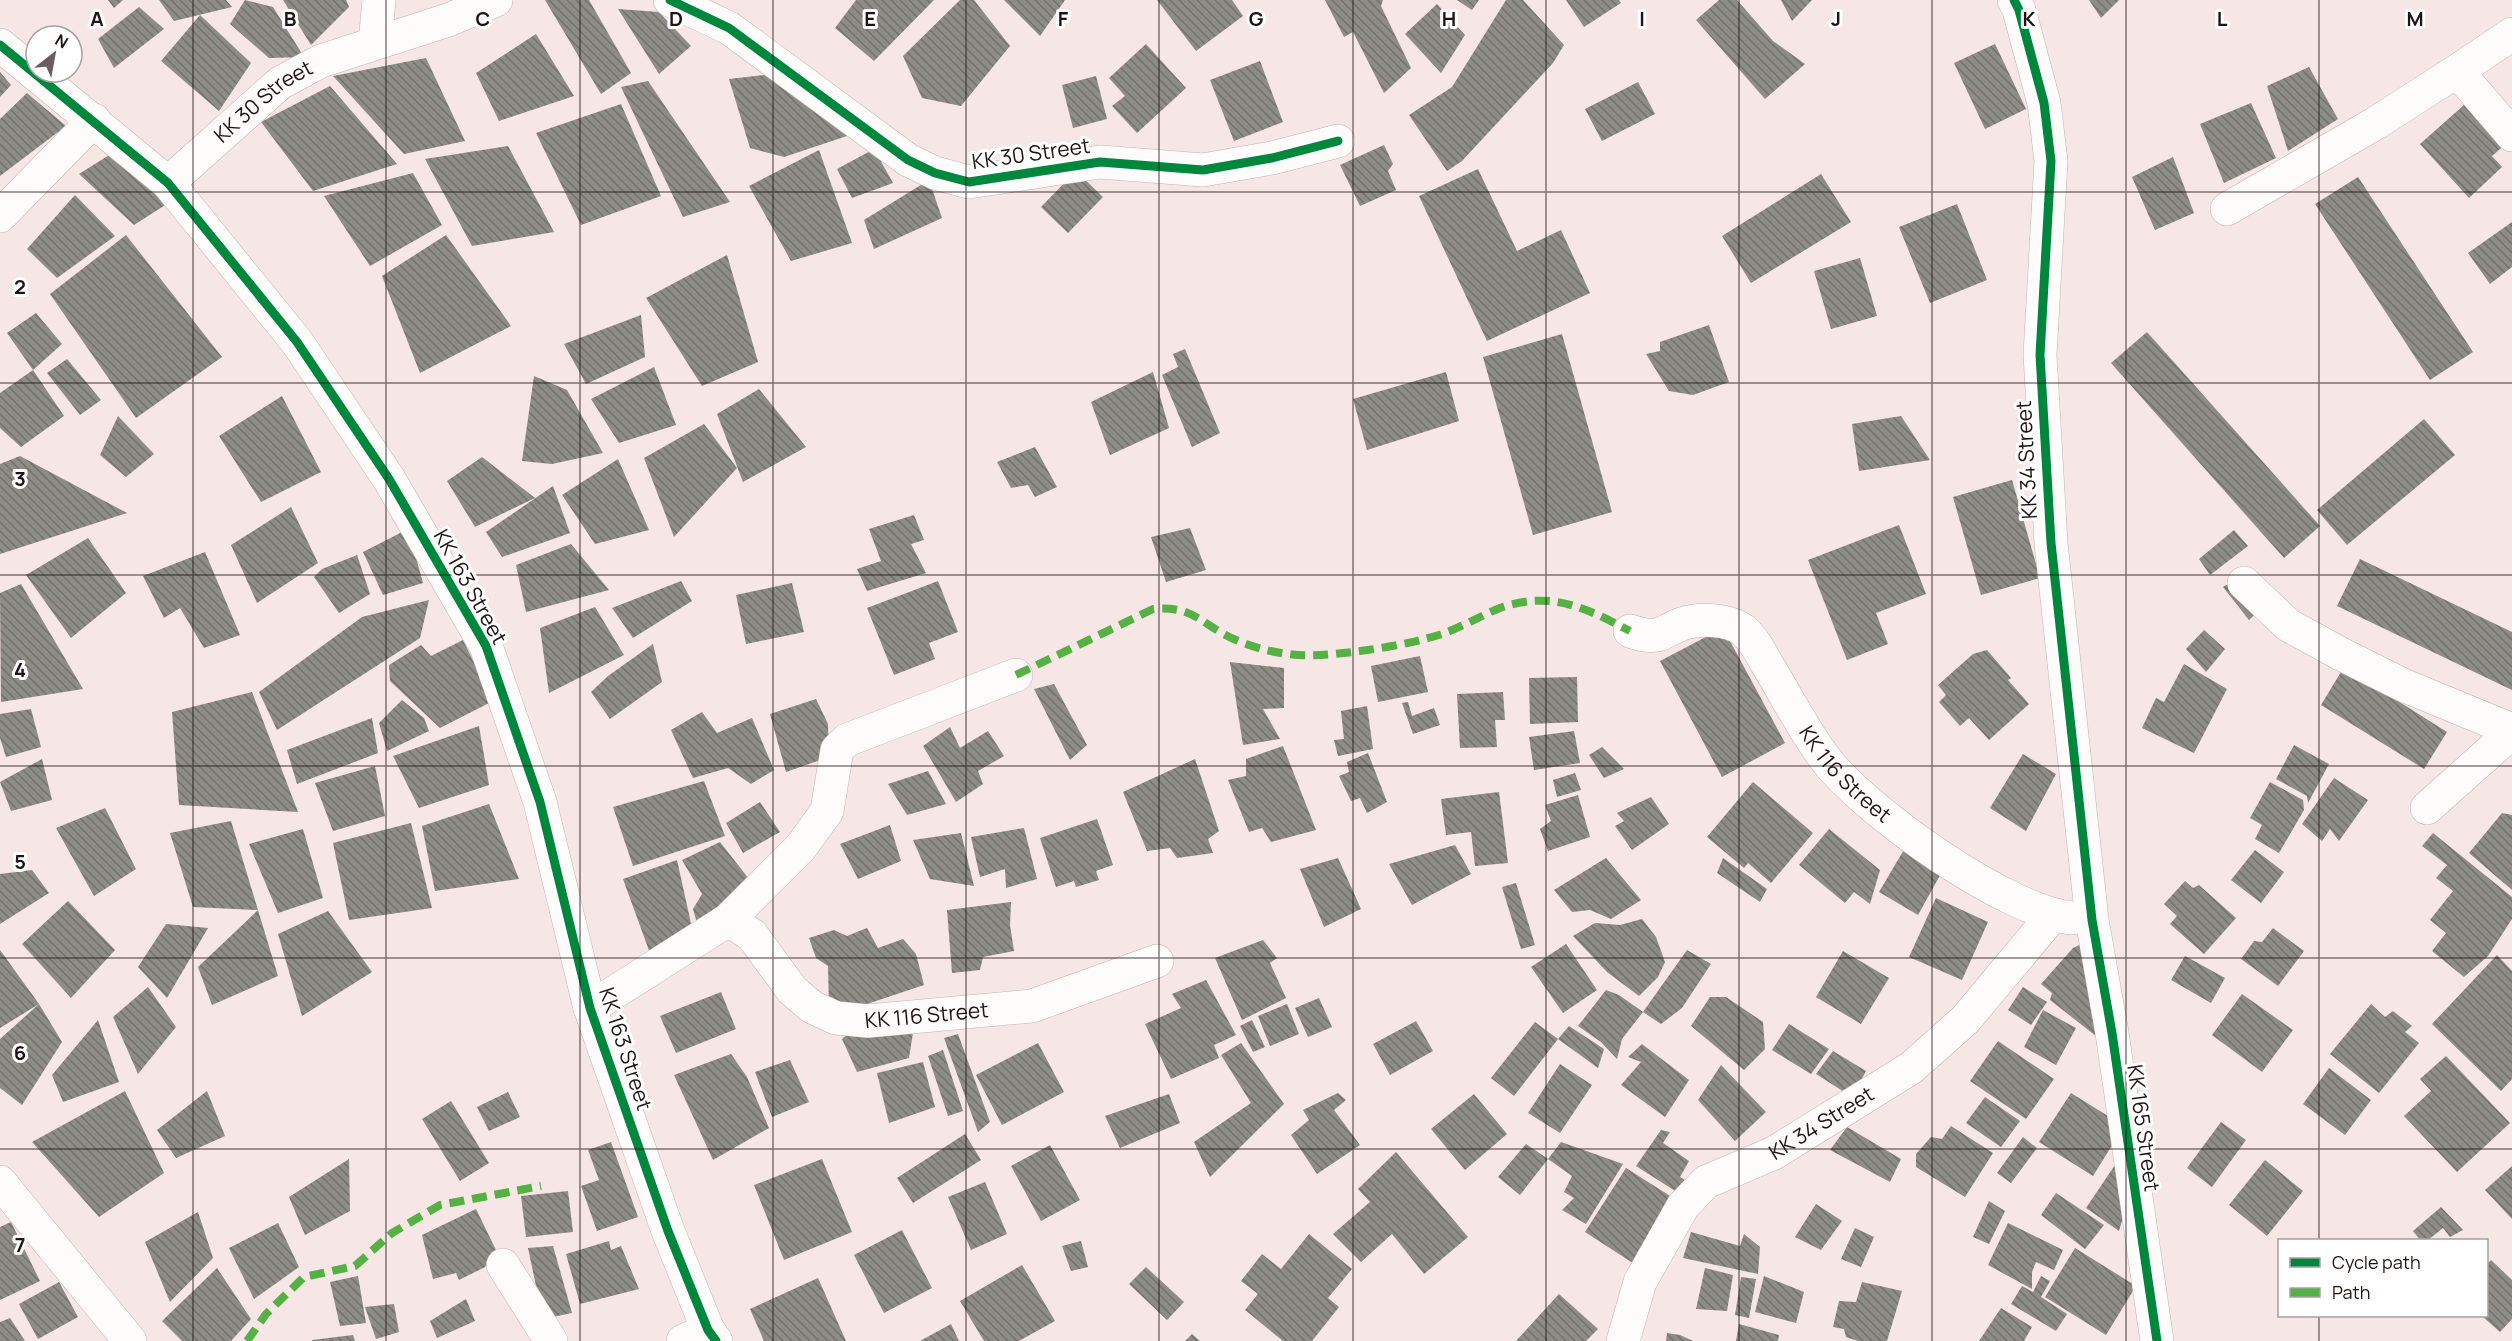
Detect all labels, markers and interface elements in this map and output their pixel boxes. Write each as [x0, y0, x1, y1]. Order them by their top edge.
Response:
text: A [90, 5, 104, 32]
text: B [284, 5, 297, 32]
text: C [476, 5, 490, 32]
text: D [669, 5, 683, 32]
text: E [864, 5, 876, 32]
text: F [1058, 5, 1069, 32]
text: G [1249, 5, 1264, 32]
text: H [1442, 5, 1456, 32]
text: I [1639, 5, 1645, 32]
text: J [1831, 5, 1841, 32]
text: K [2023, 5, 2036, 32]
text: L [2217, 5, 2228, 32]
text: M [2406, 5, 2424, 32]
north arrow [24, 24, 84, 84]
text: N [51, 29, 72, 54]
street label: KK 30 Street [208, 53, 317, 148]
street label: KK 30 Street [970, 131, 1092, 175]
text: 2 [14, 273, 26, 300]
street label: KK 34 Street [2009, 400, 2043, 520]
text: 3 [14, 465, 26, 492]
street label: KK 163 Street [428, 524, 514, 649]
text: 4 [14, 656, 26, 683]
street label: KK 116 Street [1793, 720, 1897, 829]
text: 5 [14, 848, 26, 875]
street label: KK 163 Street [593, 984, 659, 1114]
street label: KK 116 Street [864, 995, 990, 1034]
text: 6 [14, 1039, 26, 1066]
street label: KK 165 Street [2121, 1063, 2167, 1193]
street label: KK 34 Street [1763, 1079, 1879, 1166]
text: 7 [15, 1231, 25, 1258]
legend [2278, 1239, 2488, 1317]
text: Cycle path [2332, 1250, 2421, 1274]
text: Path [2332, 1280, 2370, 1304]

